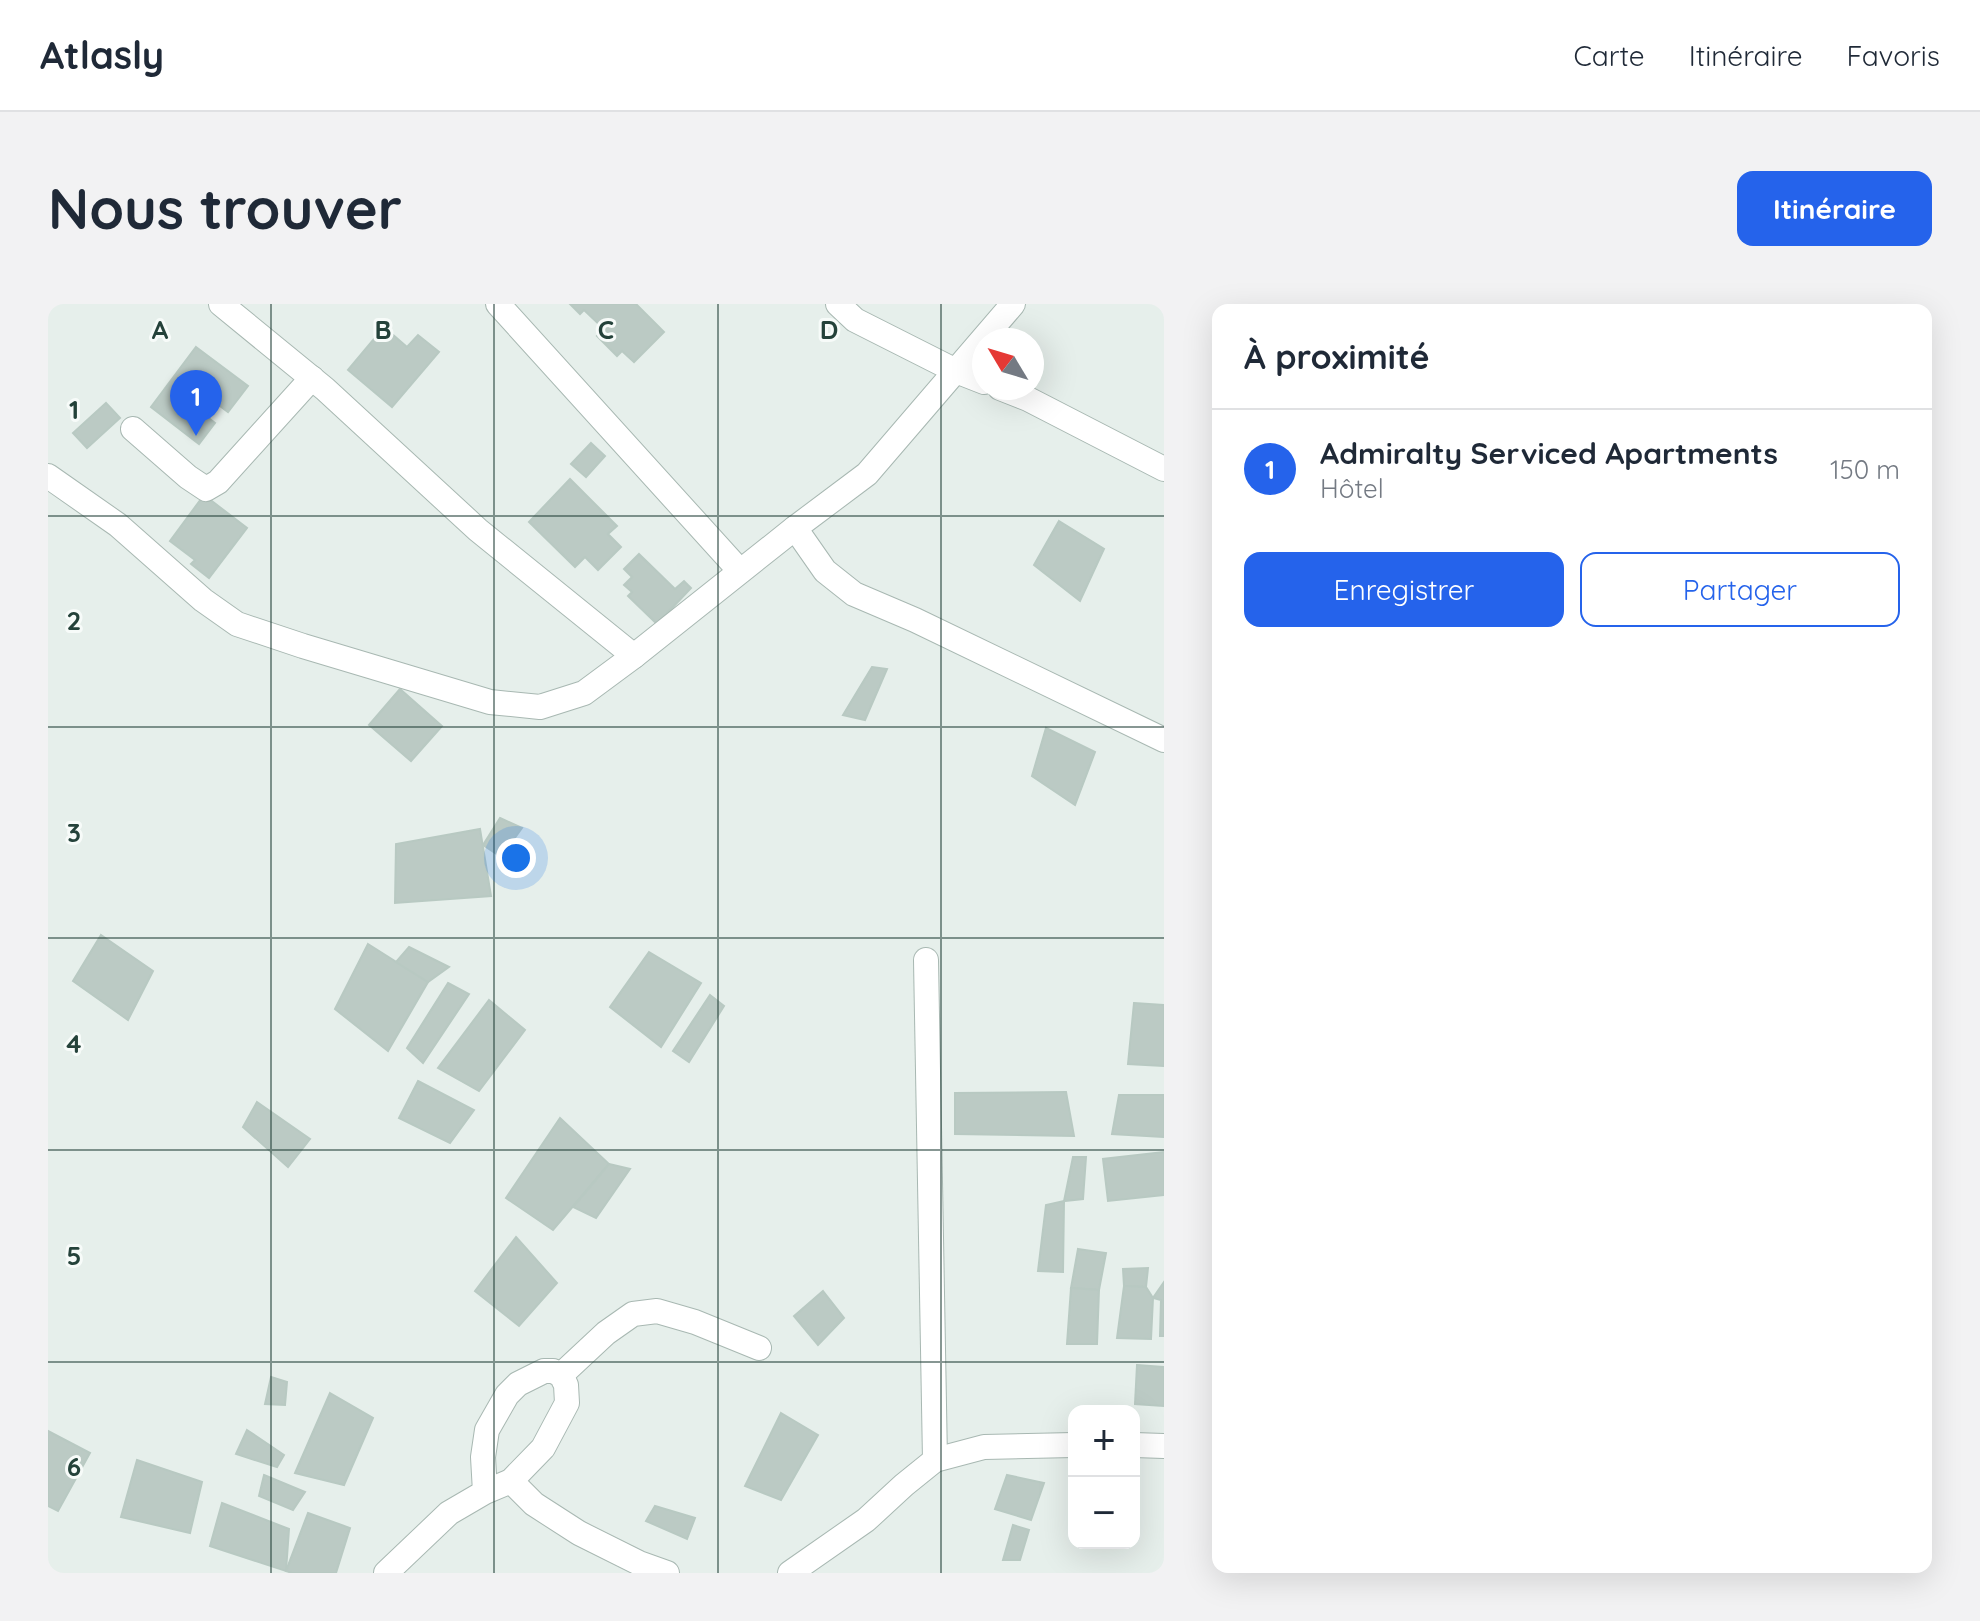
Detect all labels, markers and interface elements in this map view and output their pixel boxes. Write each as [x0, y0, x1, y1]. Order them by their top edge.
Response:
text: Atlasly [40, 31, 164, 79]
text: Carte [1573, 38, 1645, 73]
text: Itinéraire [1689, 38, 1803, 73]
text: Favoris [1847, 38, 1940, 73]
button: Itinéraire [1737, 171, 1932, 246]
text: Nous trouver [48, 173, 402, 243]
text: A [152, 313, 169, 346]
text: B [374, 313, 392, 346]
text: C [598, 313, 614, 346]
text: D [820, 313, 838, 346]
north arrow [972, 328, 1044, 400]
text: À proximité [1244, 335, 1430, 378]
pin: 1 [170, 370, 222, 436]
text: 1 [69, 393, 79, 426]
text: Admiralty Serviced Apartments [1320, 434, 1778, 472]
text: 1 [1265, 453, 1275, 486]
text: 150 m [1830, 453, 1900, 486]
text: Hôtel [1320, 472, 1384, 505]
button: Enregistrer [1244, 552, 1564, 627]
button: Partager [1580, 552, 1900, 627]
text: 2 [67, 604, 81, 637]
text: 3 [67, 816, 81, 849]
your location [496, 838, 536, 878]
text: 4 [66, 1027, 82, 1060]
text: 5 [67, 1239, 81, 1272]
map controls [1068, 1405, 1140, 1549]
button: + [1068, 1405, 1140, 1477]
text: 6 [67, 1450, 81, 1483]
button: − [1068, 1477, 1140, 1549]

